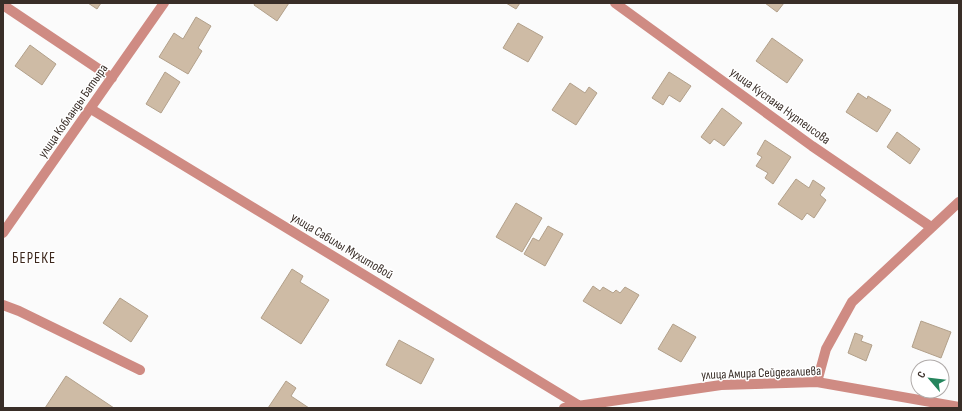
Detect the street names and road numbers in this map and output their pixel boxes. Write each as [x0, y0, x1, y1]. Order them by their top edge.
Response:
street label: улица Кобланды Батыра [35, 61, 111, 161]
street label: улица Куспана Нурпеисова [727, 64, 833, 148]
street label: улица Сабилы Мухитовой [288, 209, 396, 283]
street label: улица Амира Сейдегалиева [701, 363, 821, 383]

